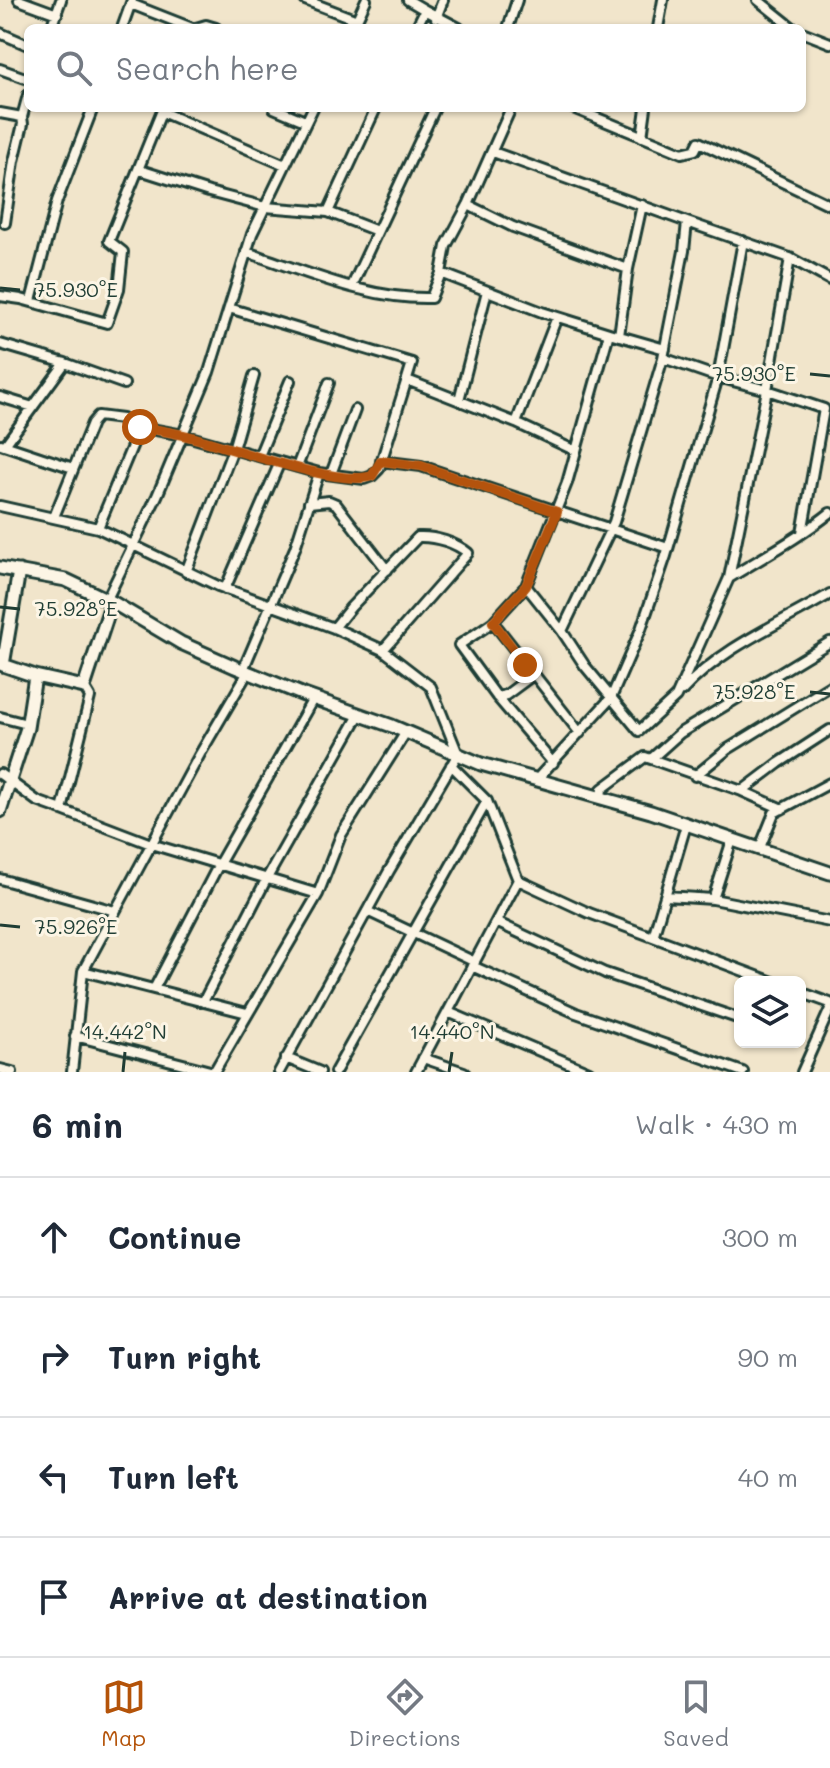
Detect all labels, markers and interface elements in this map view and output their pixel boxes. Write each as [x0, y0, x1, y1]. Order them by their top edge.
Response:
search box [24, 24, 806, 112]
icon: search [52, 46, 96, 90]
text: Search here [116, 48, 299, 88]
text: 75.930°E [34, 276, 118, 302]
text: 75.930°E [712, 360, 796, 386]
route start [122, 409, 158, 445]
text: 75.928°E [35, 595, 117, 621]
route end [507, 647, 543, 683]
text: 75.928°E [713, 678, 795, 704]
text: 75.926°E [35, 913, 117, 939]
map controls [734, 976, 806, 1048]
button: layers [734, 976, 806, 1048]
text: 14.442°N [83, 1018, 167, 1044]
text: 14.440°N [410, 1018, 494, 1044]
text: 6 min [32, 1102, 123, 1147]
text: Walk · 430 m [635, 1107, 798, 1141]
icon: ahead [32, 1215, 76, 1259]
text: Continue [108, 1217, 241, 1257]
text: 300 m [722, 1220, 798, 1254]
icon: right [32, 1335, 76, 1379]
text: Turn right [108, 1337, 261, 1377]
text: 90 m [738, 1340, 798, 1374]
icon: left [32, 1455, 76, 1499]
text: Turn left [108, 1457, 239, 1497]
text: 40 m [738, 1460, 798, 1494]
icon: arrive [32, 1575, 76, 1619]
text: Arrive at destination [108, 1577, 428, 1617]
tab: Map [101, 1675, 146, 1752]
tab: Directions [349, 1675, 461, 1752]
tab: Saved [663, 1675, 729, 1752]

